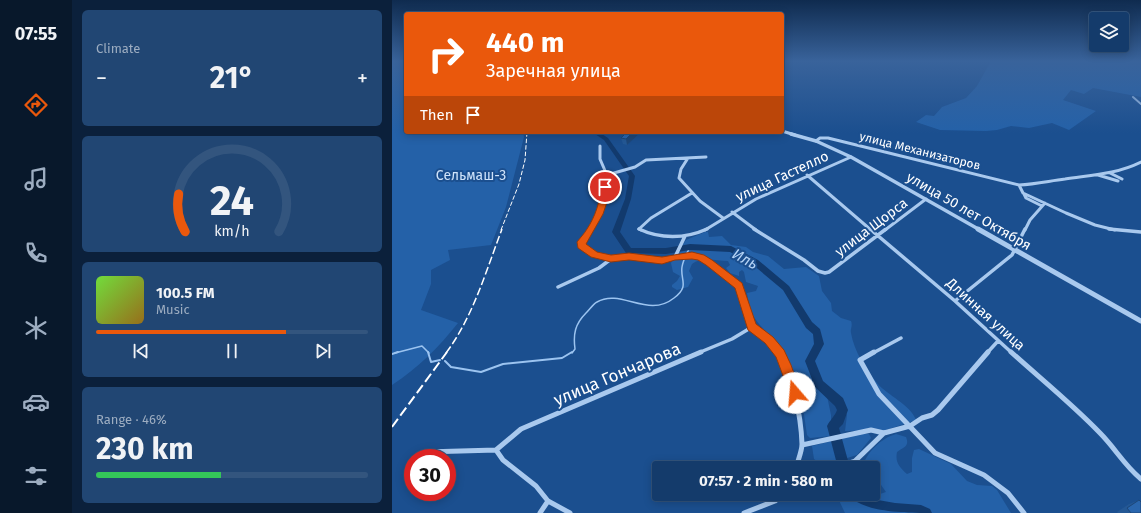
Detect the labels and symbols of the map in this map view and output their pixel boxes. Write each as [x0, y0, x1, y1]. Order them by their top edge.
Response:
street label: улица Механизаторов [858, 129, 982, 173]
street label: улица Гастелло [733, 148, 831, 205]
park label: Сельмаш-3 [436, 167, 506, 184]
street label: улица 50 лет Октября [903, 169, 1034, 254]
pin [588, 170, 622, 204]
street label: улица Щорса [832, 195, 911, 260]
water label: Иль [729, 245, 761, 273]
street label: Длинная улица [942, 274, 1028, 354]
street label: улица Гончарова [550, 338, 684, 411]
position arrow [774, 372, 816, 414]
speed limit sign: 30 [404, 449, 456, 501]

